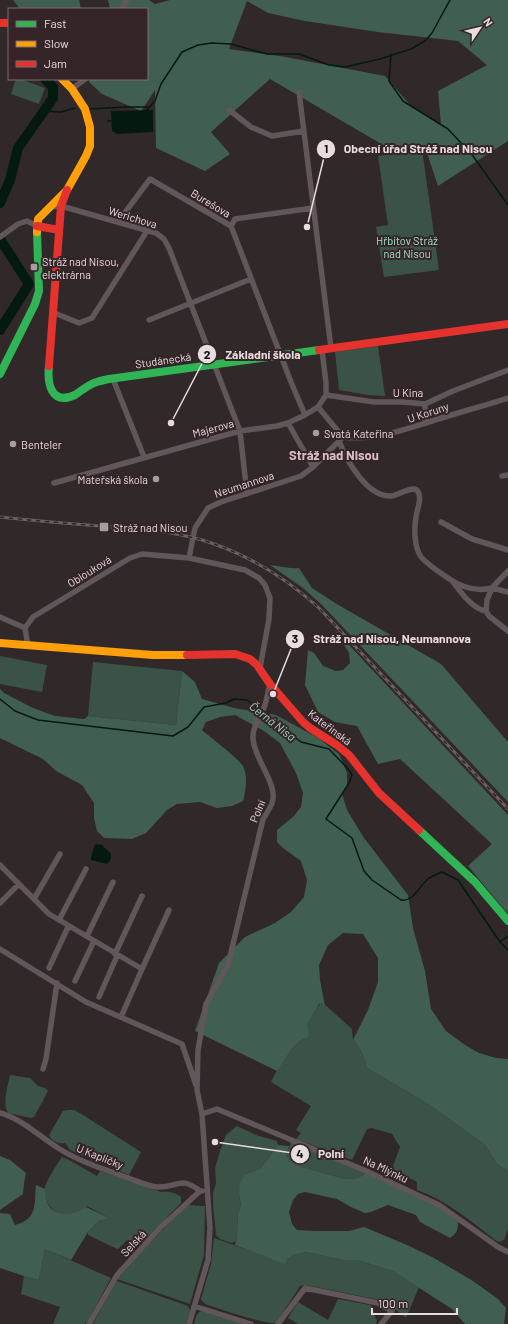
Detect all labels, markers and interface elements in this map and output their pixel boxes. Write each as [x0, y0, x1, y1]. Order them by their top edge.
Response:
legend [8, 8, 148, 80]
north arrow [460, 8, 500, 48]
text: N [481, 15, 496, 29]
text: Fast [44, 16, 67, 30]
text: Slow [44, 36, 69, 50]
text: Jam [44, 56, 67, 70]
callout: Obecní úřad Stráž nad Nisou [316, 137, 500, 161]
text: 1 [324, 141, 328, 155]
text: Obecní úřad Stráž nad Nisou [344, 141, 492, 155]
street label: Burešova [189, 186, 233, 220]
street label: Werichova [107, 203, 159, 231]
park label: Hřbitov Stráž nad Nisou [376, 234, 438, 260]
place label: Stráž nad Nisou, elektrárna [42, 255, 119, 281]
marker: Stráž nad Nisou, elektrárna [29, 262, 39, 272]
callout: Základní škola [197, 342, 309, 366]
text: 2 [204, 347, 211, 361]
text: Základní škola [225, 347, 301, 361]
street label: Studánecká [134, 350, 192, 370]
street label: U Kina [393, 386, 423, 399]
street label: U Koruny [406, 399, 450, 425]
street label: Majerova [191, 416, 235, 440]
place label: Svatá Kateřina [324, 427, 393, 440]
marker: Svatá Kateřina [311, 428, 321, 438]
place label: Benteler [21, 438, 62, 451]
marker: Benteler [8, 439, 18, 449]
district label: Stráž nad Nisou [289, 447, 379, 463]
street label: Neumannova [212, 468, 276, 500]
place label: Mateřská škola [78, 473, 148, 486]
marker: Mateřská škola [151, 474, 161, 484]
marker: Stráž nad Nisou [98, 521, 110, 533]
place label: Stráž nad Nisou [113, 521, 187, 534]
street label: Oblouková [65, 552, 113, 590]
callout: Stráž nad Nisou, Neumannova [285, 627, 479, 651]
text: 3 [292, 631, 298, 645]
text: Stráž nad Nisou, Neumannova [313, 631, 471, 645]
water label: Černá Nisa [247, 699, 299, 743]
street label: Kateřinská [306, 706, 354, 748]
street label: Polní [247, 797, 268, 824]
street label: U Kapličky [75, 1141, 125, 1171]
callout: Polní [290, 1142, 352, 1166]
text: 4 [296, 1146, 304, 1160]
text: Polní [318, 1146, 344, 1160]
street label: Na Mlýnku [361, 1153, 411, 1185]
street label: Selská [118, 1227, 148, 1259]
scale bar [372, 1290, 457, 1316]
text: 100 m [378, 1296, 408, 1310]

